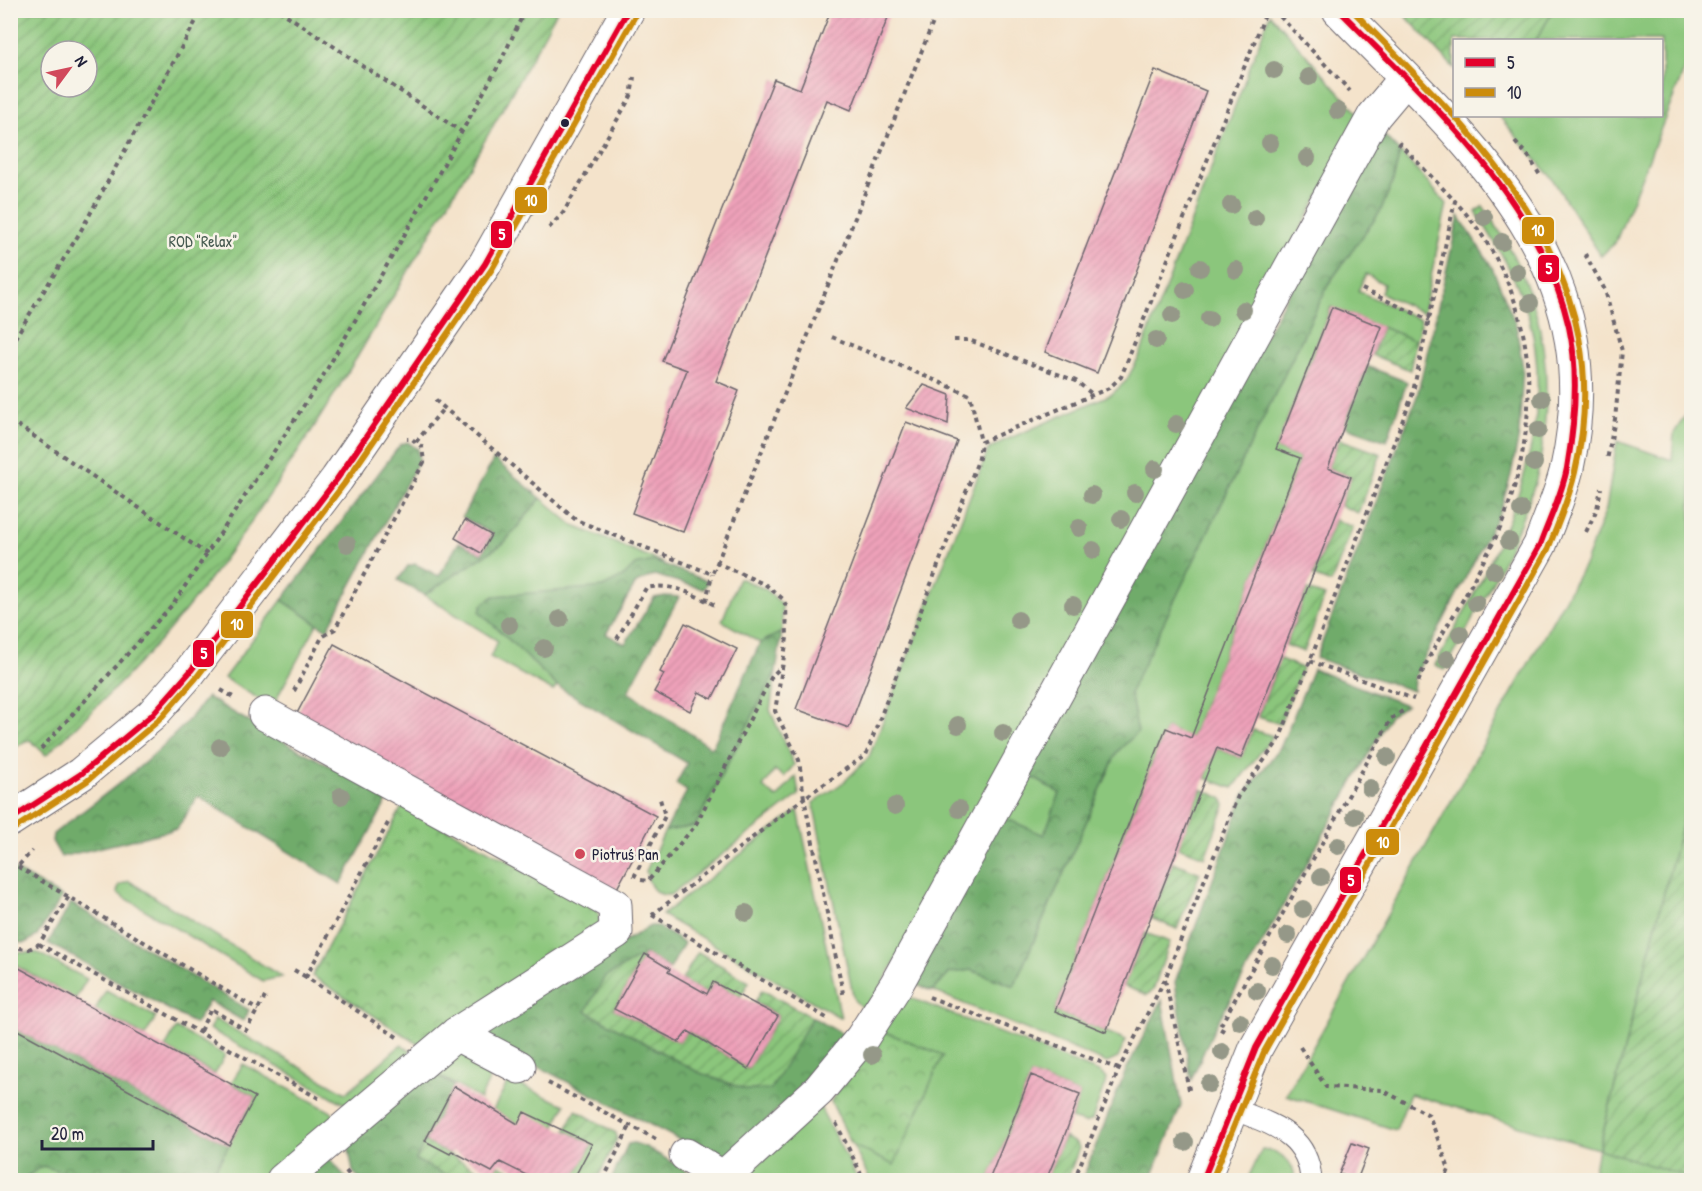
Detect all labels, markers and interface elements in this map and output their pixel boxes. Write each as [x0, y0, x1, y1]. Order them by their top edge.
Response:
north arrow [39, 39, 99, 99]
legend [1453, 39, 1663, 117]
text: 5 [1507, 50, 1515, 75]
text: N [70, 51, 93, 71]
text: 10 [1507, 80, 1522, 105]
unlabelled marker [559, 117, 571, 129]
line badge: 10 [514, 186, 548, 214]
text: 10 [525, 189, 537, 211]
line badge: 10 [1521, 216, 1555, 245]
text: 10 [1532, 219, 1544, 241]
line badge: 5 [490, 220, 513, 249]
text: 5 [499, 223, 506, 245]
park label: ROD "Relax" [169, 230, 237, 252]
line badge: 5 [1537, 254, 1560, 283]
text: 5 [1546, 257, 1553, 279]
line badge: 10 [220, 610, 254, 639]
text: 10 [231, 613, 243, 635]
line badge: 5 [192, 639, 215, 668]
text: 5 [201, 642, 208, 664]
line badge: 10 [1365, 828, 1400, 856]
text: 10 [1377, 831, 1389, 853]
place label: Piotruś Pan [592, 843, 659, 865]
marker: Piotruś Pan [573, 847, 587, 861]
line badge: 5 [1339, 866, 1362, 894]
text: 5 [1348, 869, 1355, 891]
scale bar [42, 1113, 153, 1151]
text: 20 m [51, 1121, 84, 1146]

